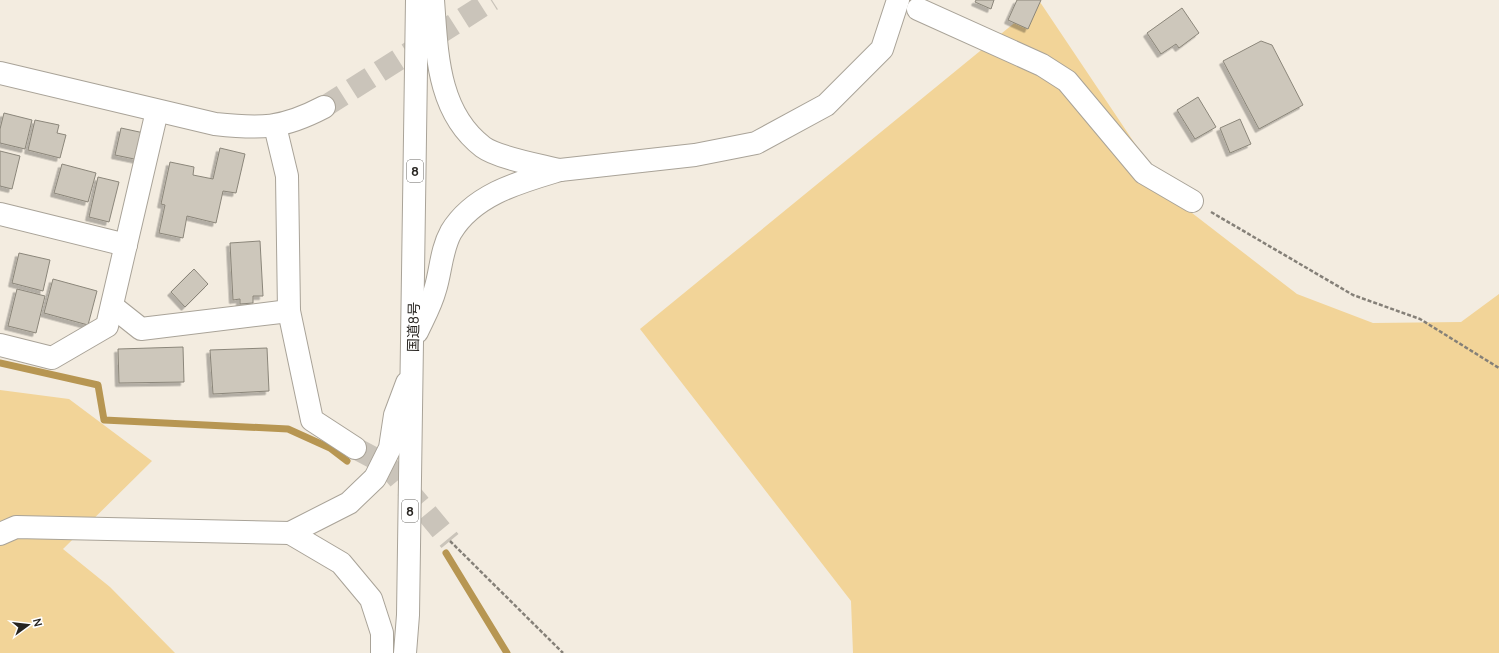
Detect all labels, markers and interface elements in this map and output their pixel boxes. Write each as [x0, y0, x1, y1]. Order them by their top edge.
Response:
road number: 8 [407, 160, 423, 182]
street label: 国道8号 [403, 302, 423, 352]
road number: 8 [402, 500, 418, 522]
north arrow [8, 605, 48, 645]
text: N [30, 617, 46, 628]

